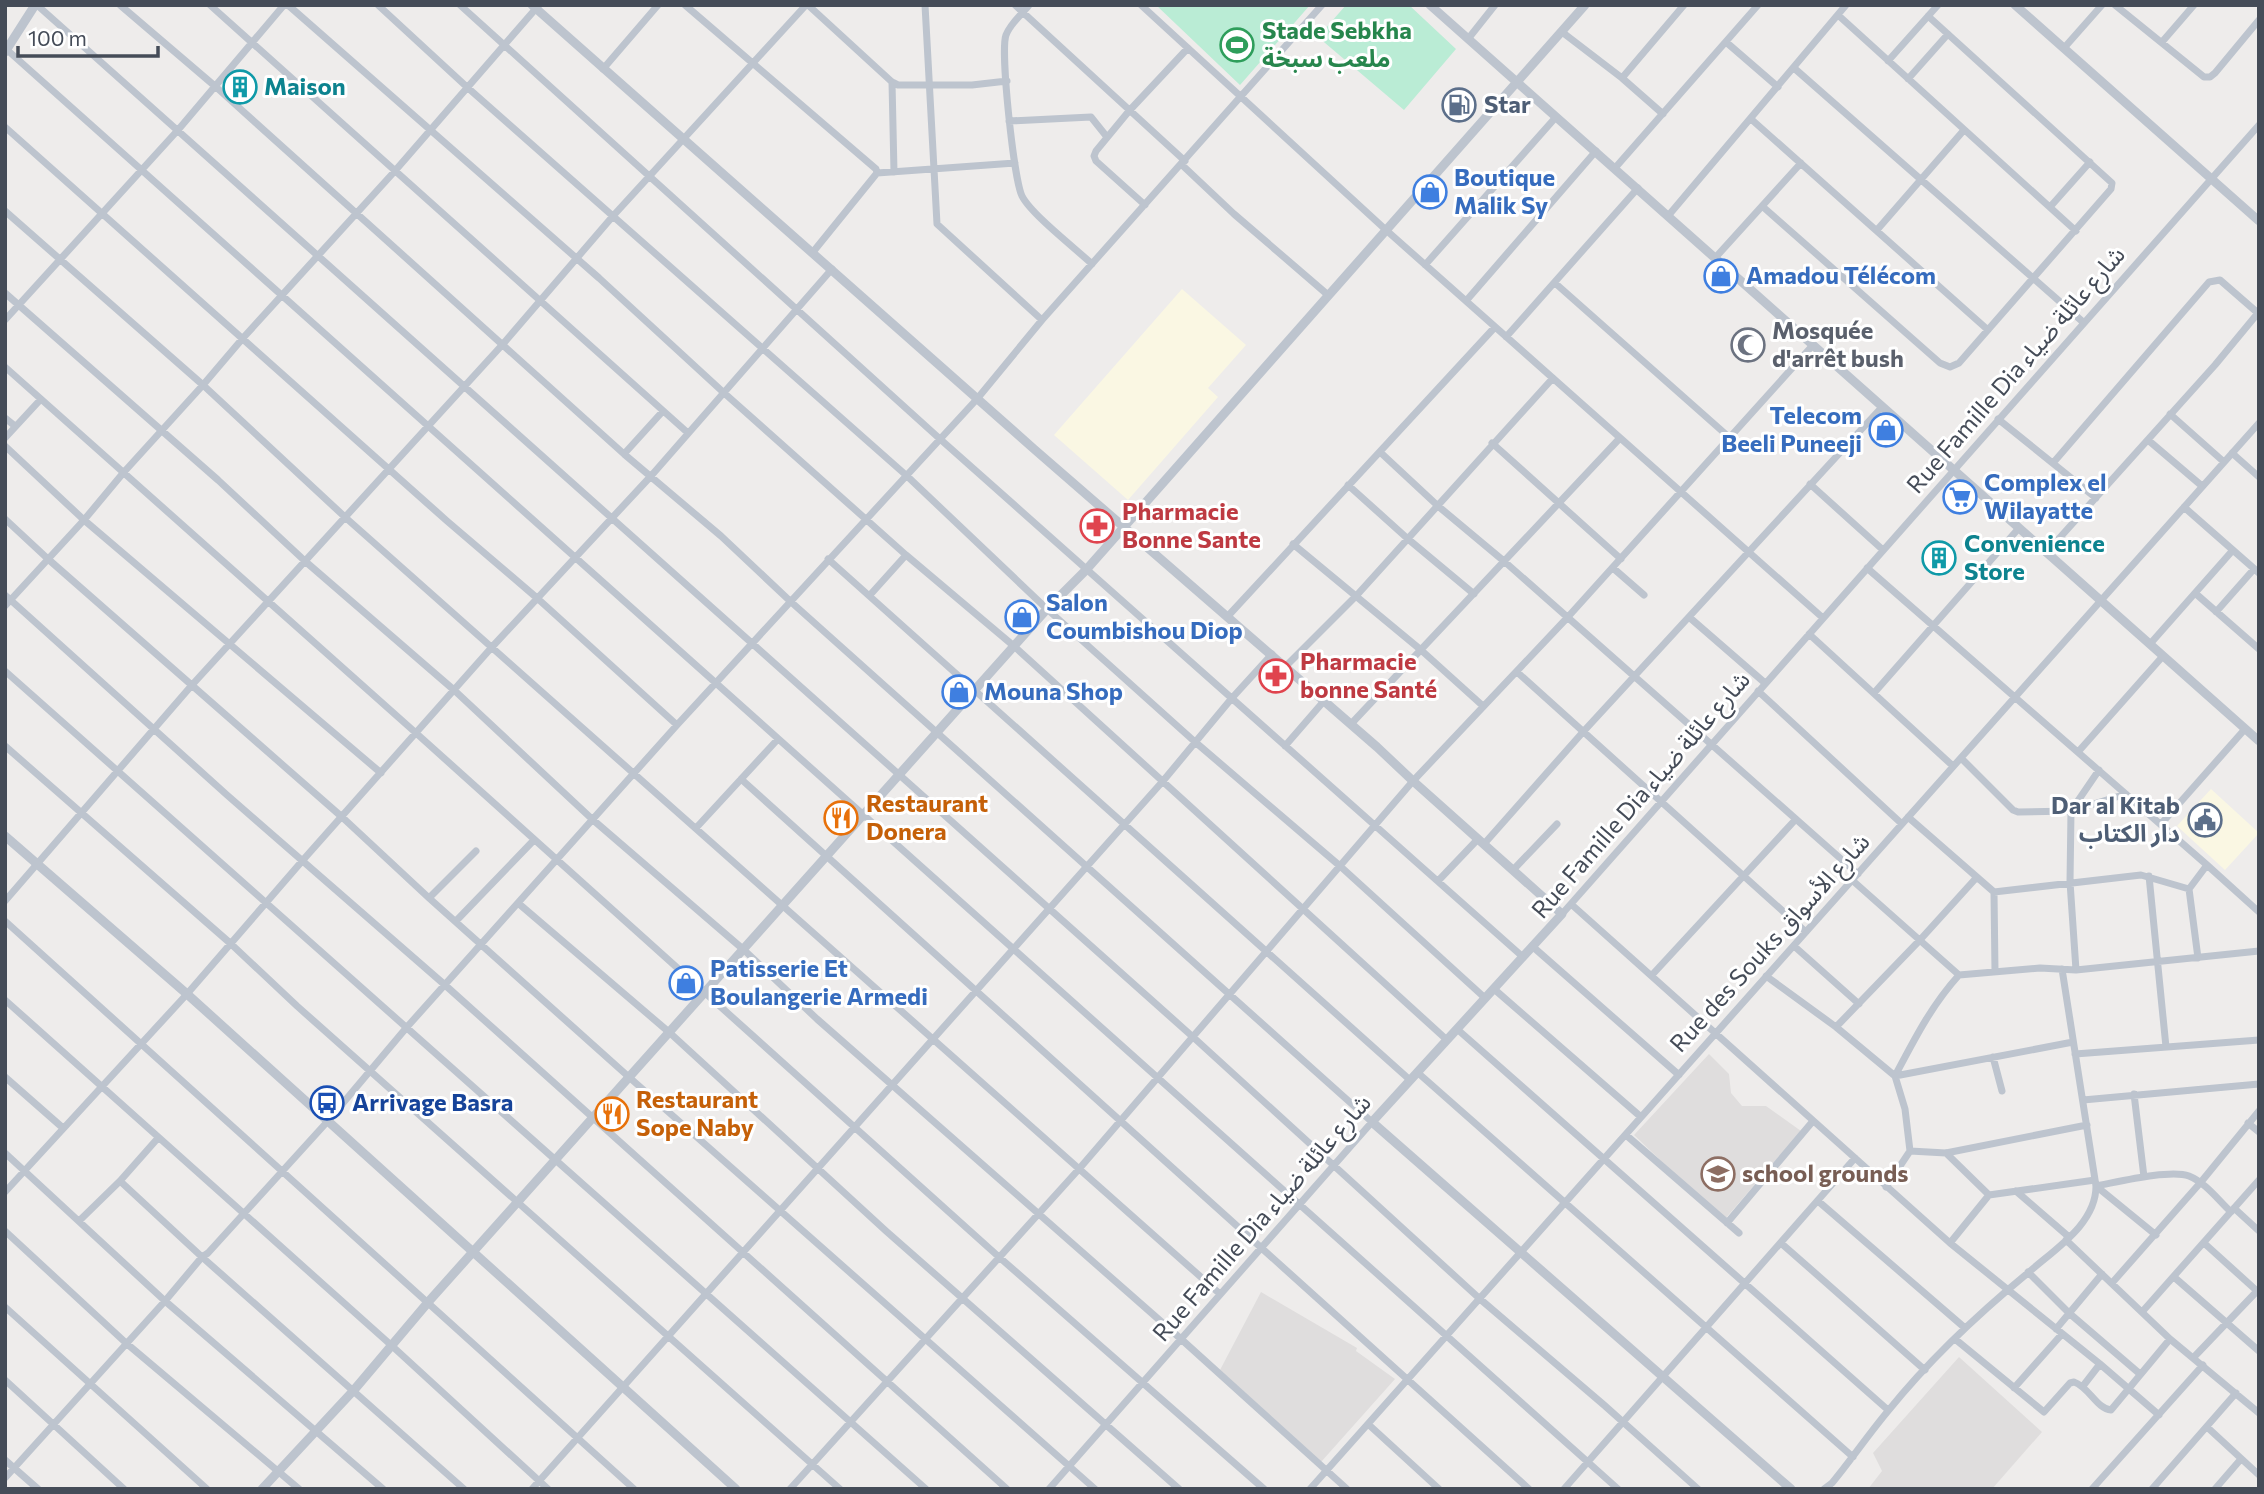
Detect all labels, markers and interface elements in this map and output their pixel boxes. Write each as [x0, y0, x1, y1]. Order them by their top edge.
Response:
scale bar [18, 14, 158, 58]
place label: Stade Sebkha ملعب سبخة [1262, 15, 1412, 74]
text: 100 m [28, 25, 87, 50]
sports icon: Stade Sebkha ملعب سبخة [1218, 26, 1256, 64]
building icon: Maison [221, 68, 259, 106]
place label: Maison [264, 71, 346, 100]
fuel station icon: Star [1440, 86, 1478, 124]
place label: Star [1484, 89, 1531, 118]
place label: Boutique Malik Sy [1454, 162, 1555, 219]
shop icon: Boutique Malik Sy [1411, 173, 1449, 211]
street label: Rue Famille Dia شارع عائلة ضياء [1900, 240, 2133, 501]
shop icon: Amadou Télécom [1702, 257, 1740, 295]
place label: Amadou Télécom [1746, 260, 1936, 289]
place label: Mosquée d'arrêt bush [1772, 315, 1904, 372]
mosque icon: Mosquée d'arrêt bush [1729, 326, 1767, 364]
place label: Telecom Beeli Puneeji [1721, 400, 1862, 457]
shop icon: Telecom Beeli Puneeji [1867, 411, 1905, 449]
place label: Complex el Wilayatte [1984, 467, 2106, 524]
supermarket icon: Complex el Wilayatte [1941, 478, 1979, 516]
place label: Pharmacie Bonne Sante [1122, 496, 1261, 553]
pharmacy icon: Pharmacie Bonne Sante [1078, 507, 1116, 545]
place label: Convenience Store [1964, 528, 2105, 585]
building icon: Convenience Store [1920, 539, 1958, 577]
place label: Salon Coumbishou Diop [1046, 587, 1243, 644]
shop icon: Salon Coumbishou Diop [1003, 598, 1041, 636]
place label: Pharmacie bonne Santé [1300, 646, 1437, 703]
pharmacy icon: Pharmacie bonne Santé [1257, 657, 1295, 695]
street label: Rue Famille Dia شارع عائلة ضياء [1525, 665, 1758, 926]
shop icon: Mouna Shop [940, 673, 978, 711]
place label: Mouna Shop [984, 676, 1123, 705]
place label: Restaurant Donera [866, 788, 988, 845]
place label: Dar al Kitab دار الكتاب [2051, 790, 2180, 849]
restaurant icon: Restaurant Donera [822, 799, 860, 837]
public building icon: Dar al Kitab دار الكتاب [2186, 801, 2224, 839]
street label: Rue des Souks شارع الأسواق [1663, 827, 1878, 1060]
place label: Patisserie Et Boulangerie Armedi [710, 953, 928, 1010]
shop icon: Patisserie Et Boulangerie Armedi [667, 964, 705, 1002]
bus stop icon: Arrivage Basra [308, 1084, 346, 1122]
place label: Restaurant Sope Naby [636, 1084, 758, 1141]
place label: Arrivage Basra [352, 1087, 513, 1116]
street label: Rue Famille Dia شارع عائلة ضياء [1146, 1088, 1379, 1349]
restaurant icon: Restaurant Sope Naby [593, 1095, 631, 1133]
school or university icon: school grounds [1699, 1155, 1737, 1193]
place label: school grounds [1742, 1158, 1908, 1187]

